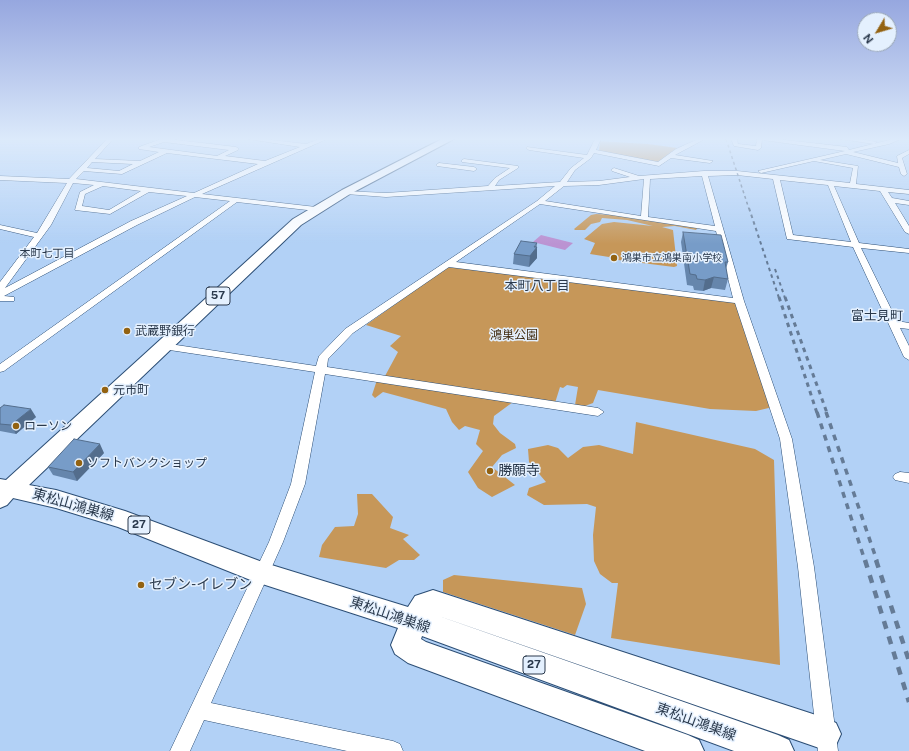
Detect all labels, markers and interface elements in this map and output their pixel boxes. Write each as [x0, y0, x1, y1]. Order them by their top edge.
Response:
north arrow [857, 12, 897, 52]
text: N [861, 32, 876, 46]
district label: 本町七丁目 [20, 247, 74, 261]
place label: 鴻巣市立鴻巣南小学校 [622, 252, 722, 264]
marker: 鴻巣市立鴻巣南小学校 [609, 253, 619, 263]
district label: 本町八丁目 [505, 278, 569, 294]
road number: 57 [206, 287, 230, 305]
district label: 富士見町 [851, 308, 903, 324]
place label: 武蔵野銀行 [135, 324, 195, 338]
marker: 武蔵野銀行 [122, 326, 132, 336]
park label: 鴻巣公園 [490, 328, 538, 342]
place label: 元市町 [113, 383, 149, 397]
marker: 元市町 [100, 385, 110, 395]
place label: ローソン [24, 419, 72, 433]
marker: ローソン [11, 421, 21, 431]
place label: ソフトバンクショップ [87, 456, 207, 470]
marker: ソフトバンクショップ [74, 458, 84, 468]
place label: 勝願寺 [498, 463, 540, 479]
marker: 勝願寺 [485, 466, 495, 476]
street label: 東松山鴻巣線 [30, 485, 116, 525]
road number: 27 [128, 516, 150, 534]
place label: セブン-イレブン [149, 577, 252, 593]
marker: セブン-イレブン [136, 580, 146, 590]
street label: 東松山鴻巣線 [348, 593, 432, 637]
road number: 27 [523, 656, 545, 674]
street label: 東松山鴻巣線 [654, 700, 738, 744]

